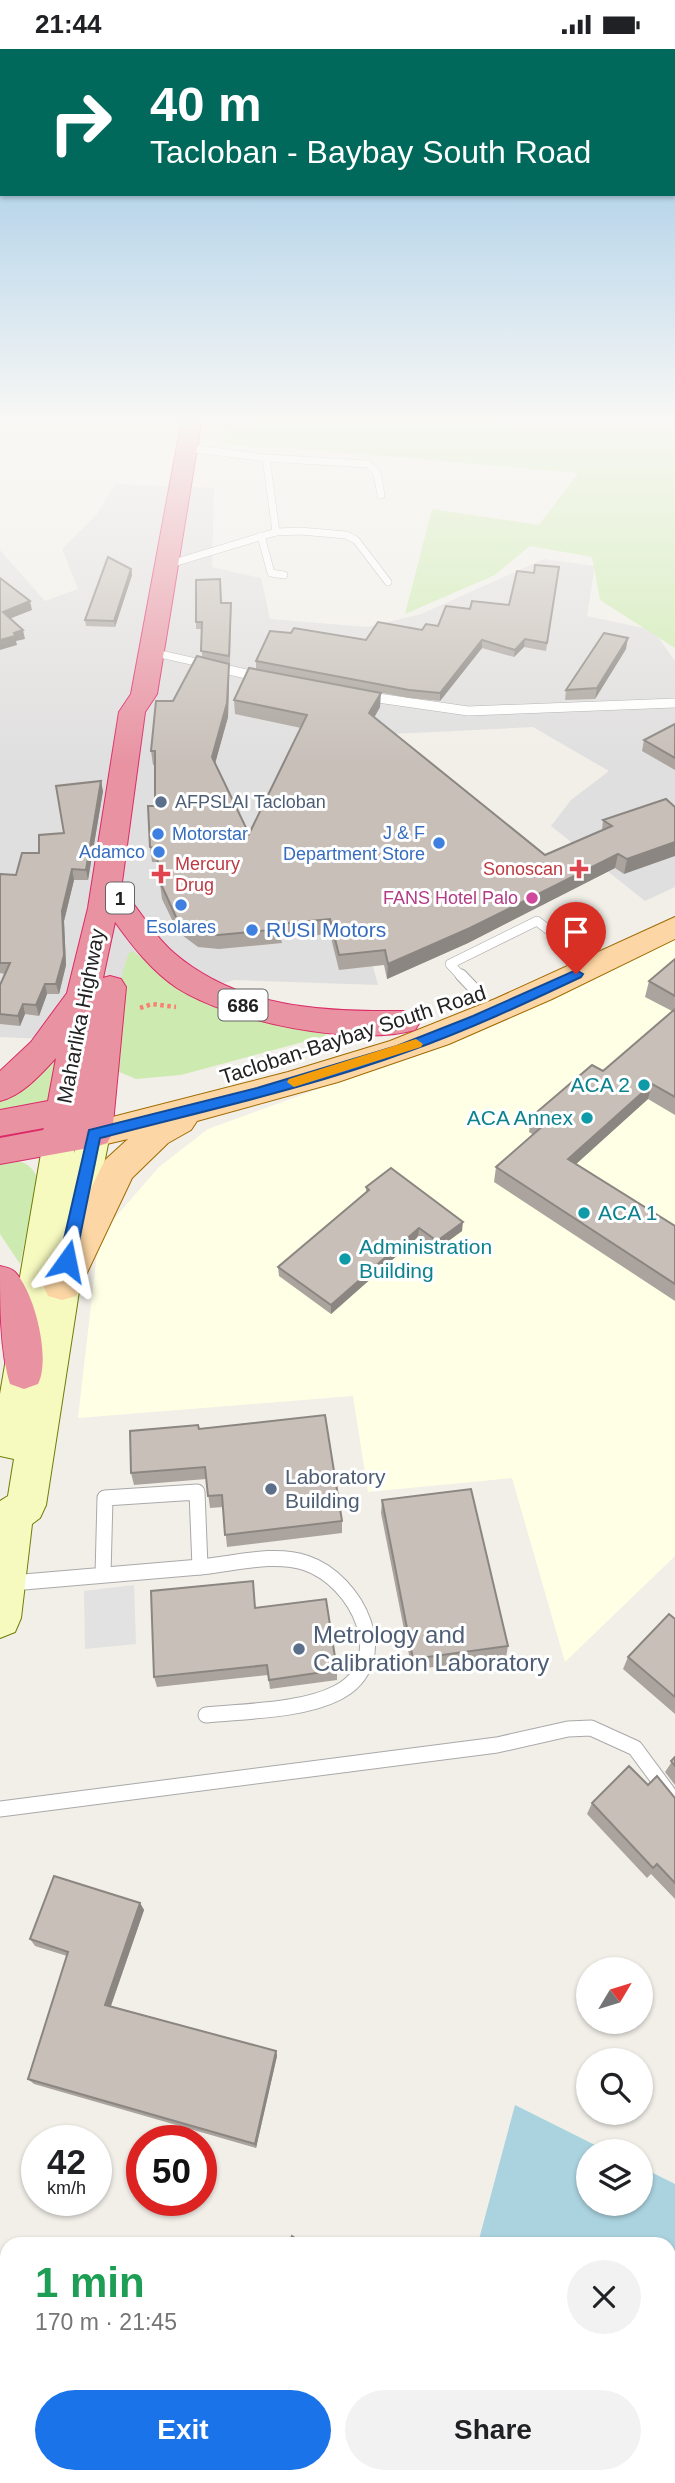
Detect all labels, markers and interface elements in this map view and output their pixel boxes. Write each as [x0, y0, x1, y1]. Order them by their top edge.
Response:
text: 21:44 [35, 9, 102, 39]
icon: right [35, 77, 126, 168]
text: 40 m [150, 77, 262, 131]
text: Tacloban - Baybay South Road [150, 134, 591, 170]
place label: AFPSLAI Tacloban [175, 792, 326, 812]
marker: AFPSLAI Tacloban [153, 794, 169, 810]
place label: J & F Department Store [283, 823, 425, 864]
place label: Motorstar [172, 824, 248, 844]
marker: Motorstar [150, 826, 166, 842]
marker: J & F Department Store [431, 835, 447, 851]
place label: Adamco [79, 842, 145, 862]
marker: Adamco [151, 844, 167, 860]
place label: Mercury Drug [175, 854, 240, 895]
place label: Sonoscan [483, 859, 563, 879]
marker: Sonoscan [569, 859, 589, 879]
marker: Mercury Drug [153, 866, 169, 882]
road number: 1 [106, 883, 134, 913]
place label: FANS Hotel Palo [383, 888, 518, 908]
marker: FANS Hotel Palo [524, 890, 540, 906]
marker: Esolares [173, 897, 189, 913]
pin [546, 902, 606, 974]
icon: arrive [557, 913, 595, 951]
place label: Esolares [146, 917, 216, 937]
place label: RUSI Motors [266, 918, 386, 941]
marker: RUSI Motors [244, 922, 260, 938]
street label: Maharlika Highway [52, 926, 109, 1105]
street label: Tacloban-Baybay South Road [217, 981, 489, 1088]
road number: 686 [218, 989, 268, 1021]
place label: ACA 2 [570, 1073, 630, 1096]
marker: ACA 2 [636, 1077, 652, 1093]
place label: ACA Annex [467, 1106, 573, 1129]
marker: ACA Annex [579, 1110, 595, 1126]
place label: ACA 1 [598, 1201, 658, 1224]
marker: ACA 1 [576, 1205, 592, 1221]
position arrow [30, 1224, 104, 1298]
place label: Administration Building [359, 1235, 492, 1282]
marker: Administration Building [337, 1251, 353, 1267]
place label: Laboratory Building [285, 1465, 386, 1512]
marker: Laboratory Building [263, 1481, 279, 1497]
place label: Metrology and Calibration Laboratory [313, 1621, 549, 1676]
marker: Metrology and Calibration Laboratory [291, 1641, 307, 1657]
north arrow [576, 1957, 653, 2033]
map controls [576, 1957, 653, 2216]
button: search [576, 2048, 653, 2125]
speed limit sign: 50 [126, 2125, 217, 2216]
button: layers [576, 2139, 653, 2216]
text: 42 [47, 2142, 86, 2181]
text: km/h [47, 2178, 86, 2198]
text: 1 min [35, 2259, 145, 2306]
button: close [567, 2260, 641, 2334]
text: 170 m · 21:45 [35, 2309, 177, 2335]
button: Exit [35, 2390, 331, 2470]
button: Share [345, 2390, 641, 2470]

